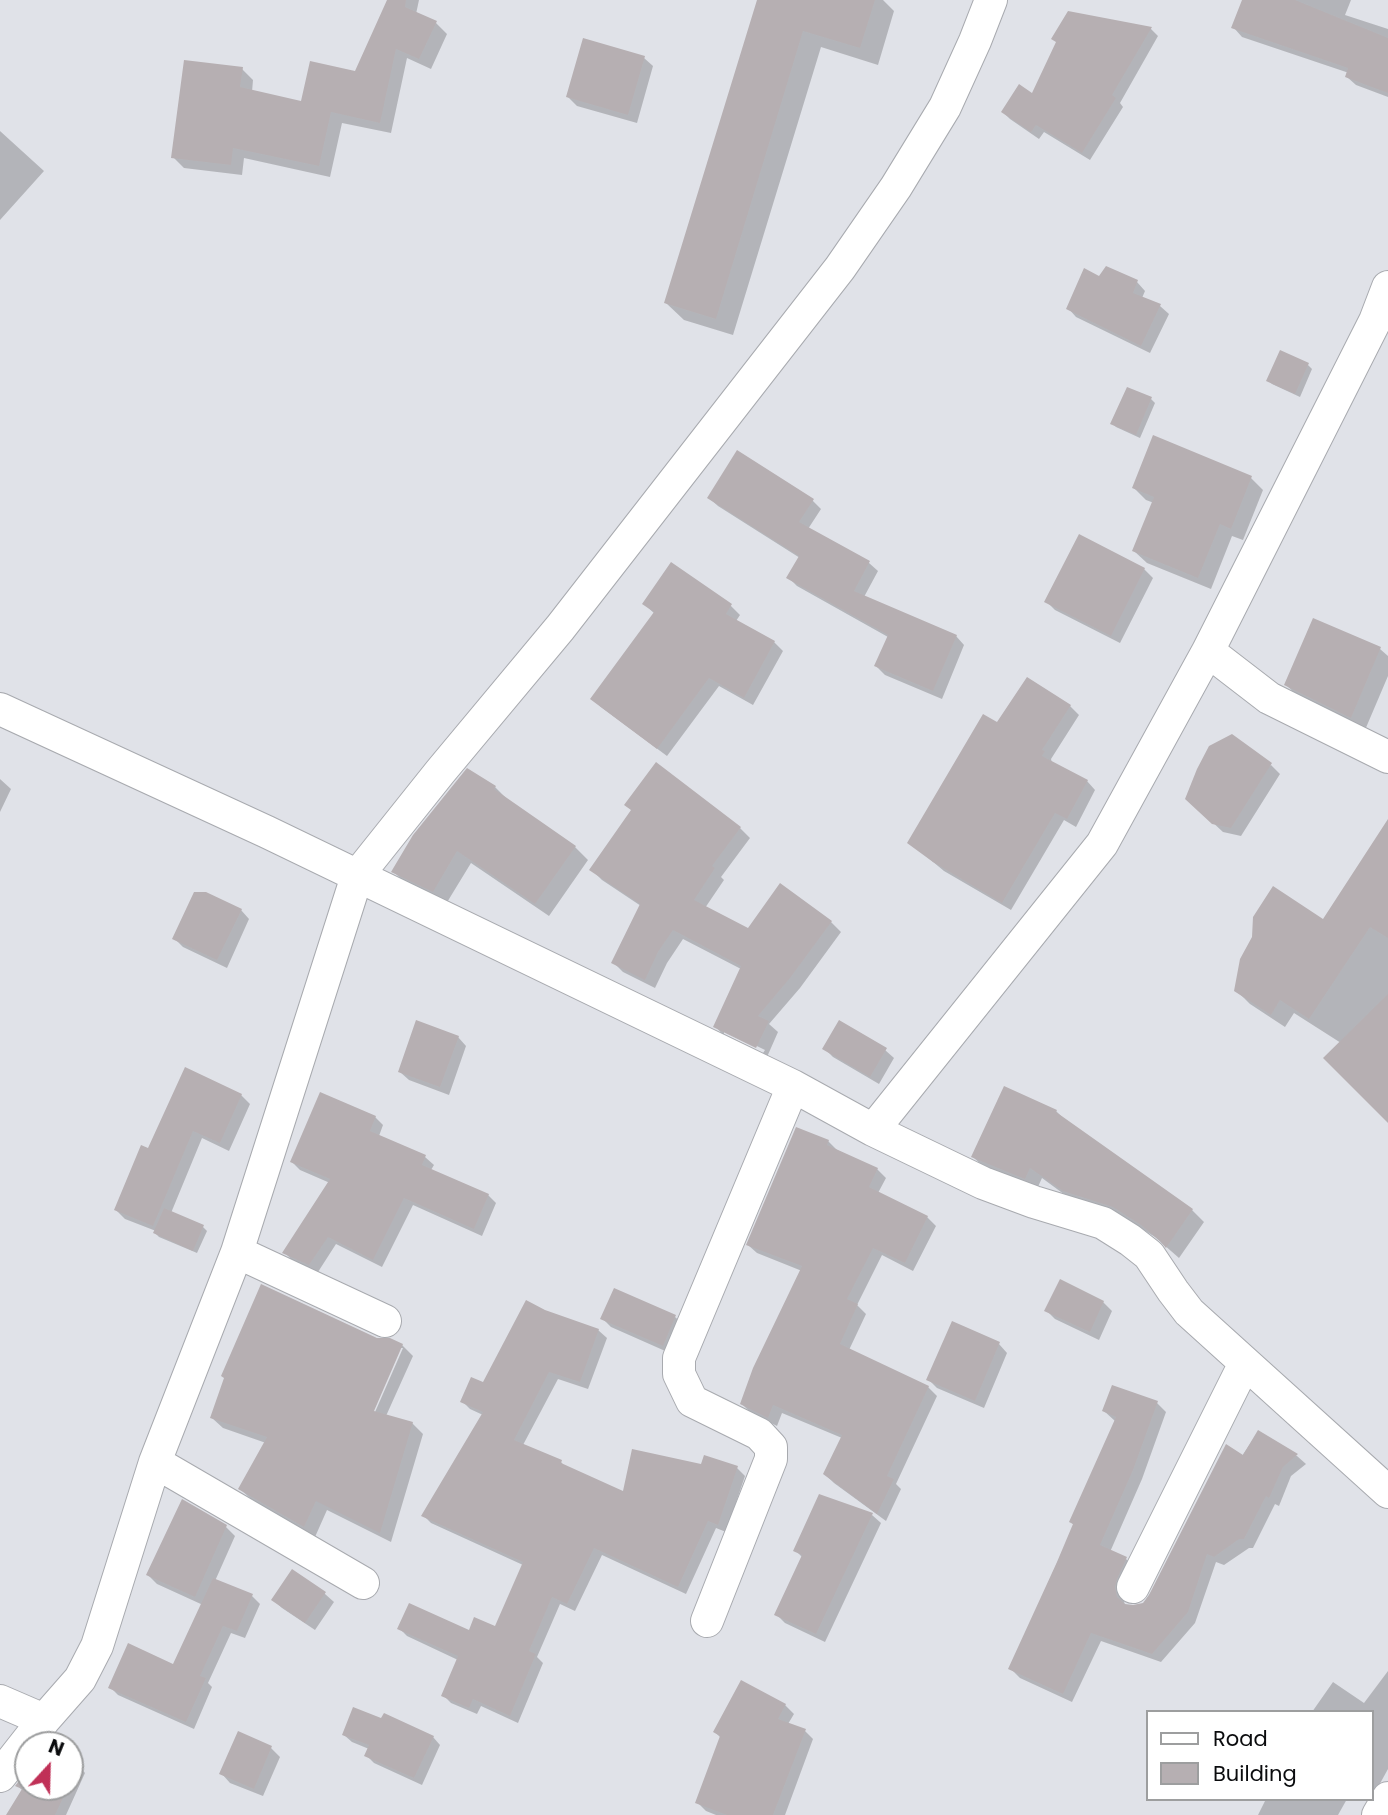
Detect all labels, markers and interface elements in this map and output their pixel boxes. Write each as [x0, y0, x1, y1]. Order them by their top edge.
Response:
legend [1146, 1710, 1374, 1801]
text: Road [1213, 1724, 1268, 1753]
north arrow [14, 1731, 84, 1801]
text: N [45, 1733, 68, 1763]
text: Building [1213, 1759, 1297, 1788]

